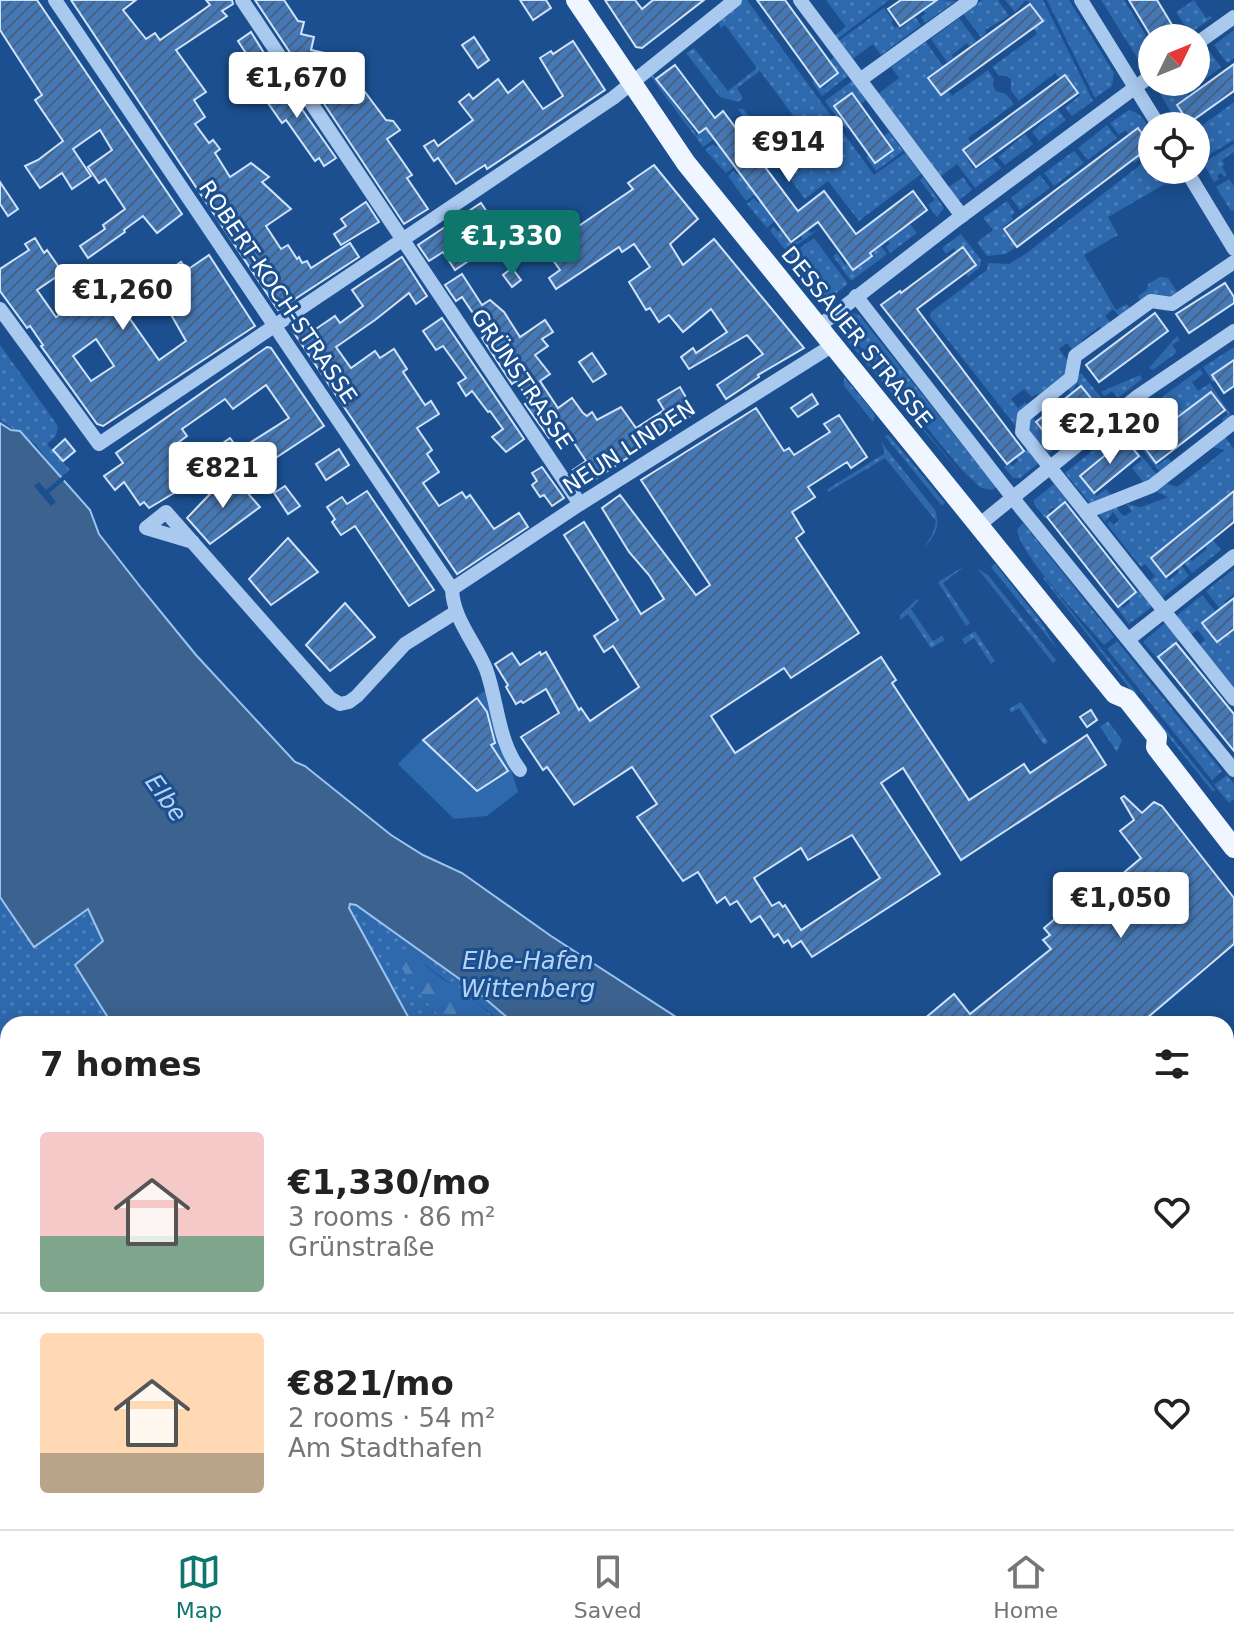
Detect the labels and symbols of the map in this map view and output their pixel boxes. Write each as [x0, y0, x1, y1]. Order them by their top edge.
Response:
north arrow [1138, 24, 1210, 96]
pin: €1,670 [232, 52, 362, 120]
pin: €914 [742, 116, 836, 184]
street label: ROBERT-KOCH-STRASSE [194, 176, 362, 408]
pin: €1,330 [447, 210, 577, 278]
street label: DESSAUER STRASSE [776, 242, 938, 432]
pin: €1,260 [58, 264, 188, 332]
street label: GRÜNSTRASSE [466, 304, 578, 454]
street label: NEUN LINDEN [558, 395, 700, 499]
pin: €2,120 [1045, 398, 1175, 466]
pin: €821 [176, 442, 270, 510]
water label: Elbe [139, 769, 193, 827]
pin: €1,050 [1056, 872, 1186, 940]
water label: Elbe-Hafen Wittenberg [461, 947, 595, 1003]

